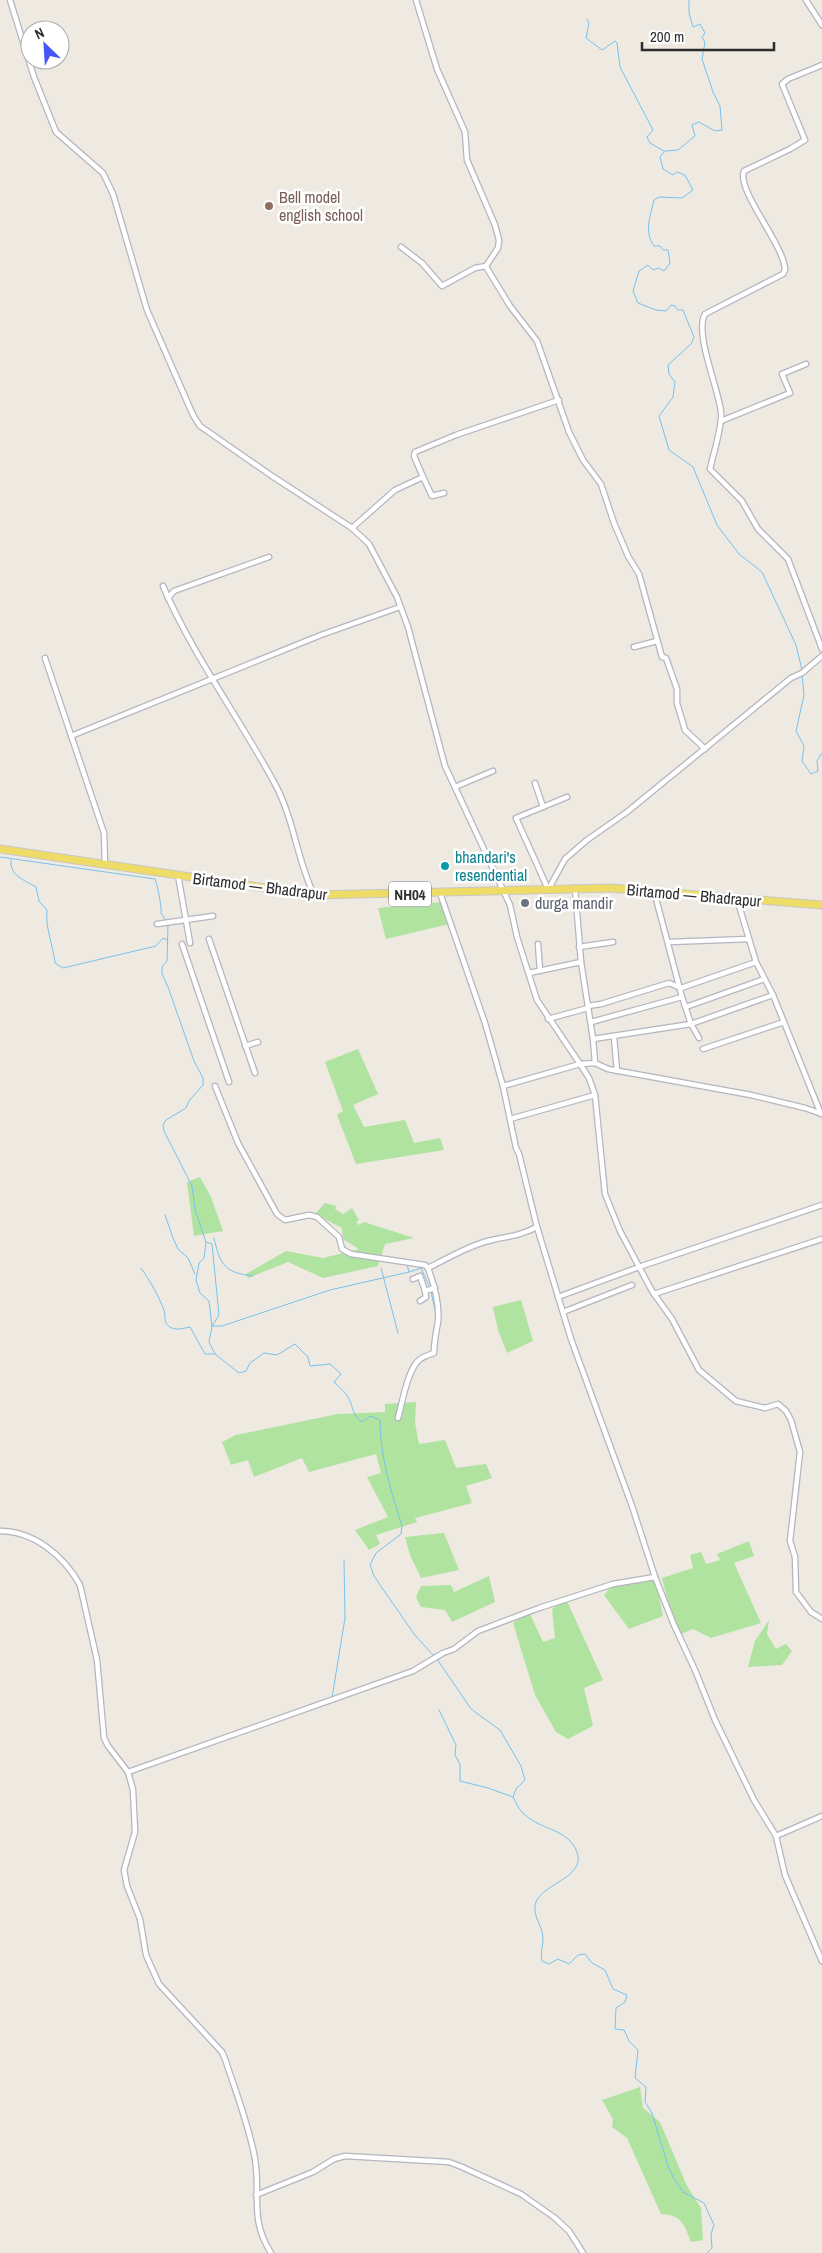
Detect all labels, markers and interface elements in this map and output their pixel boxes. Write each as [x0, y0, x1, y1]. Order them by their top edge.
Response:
north arrow [20, 20, 70, 70]
scale bar [642, 20, 774, 52]
text: N [32, 23, 47, 43]
text: 200 m [650, 26, 684, 47]
place label: Bell model english school [279, 186, 363, 226]
marker: Bell model english school [263, 200, 275, 212]
place label: bhandari's resendential [455, 846, 527, 886]
marker: bhandari's resendential [439, 860, 451, 872]
street label: Birtamod — Bhadrapur [192, 867, 329, 905]
street label: Birtamod — Bhadrapur [626, 878, 763, 912]
road number: NH04 [389, 882, 431, 906]
place label: durga mandir [535, 892, 614, 914]
marker: durga mandir [519, 897, 531, 909]

